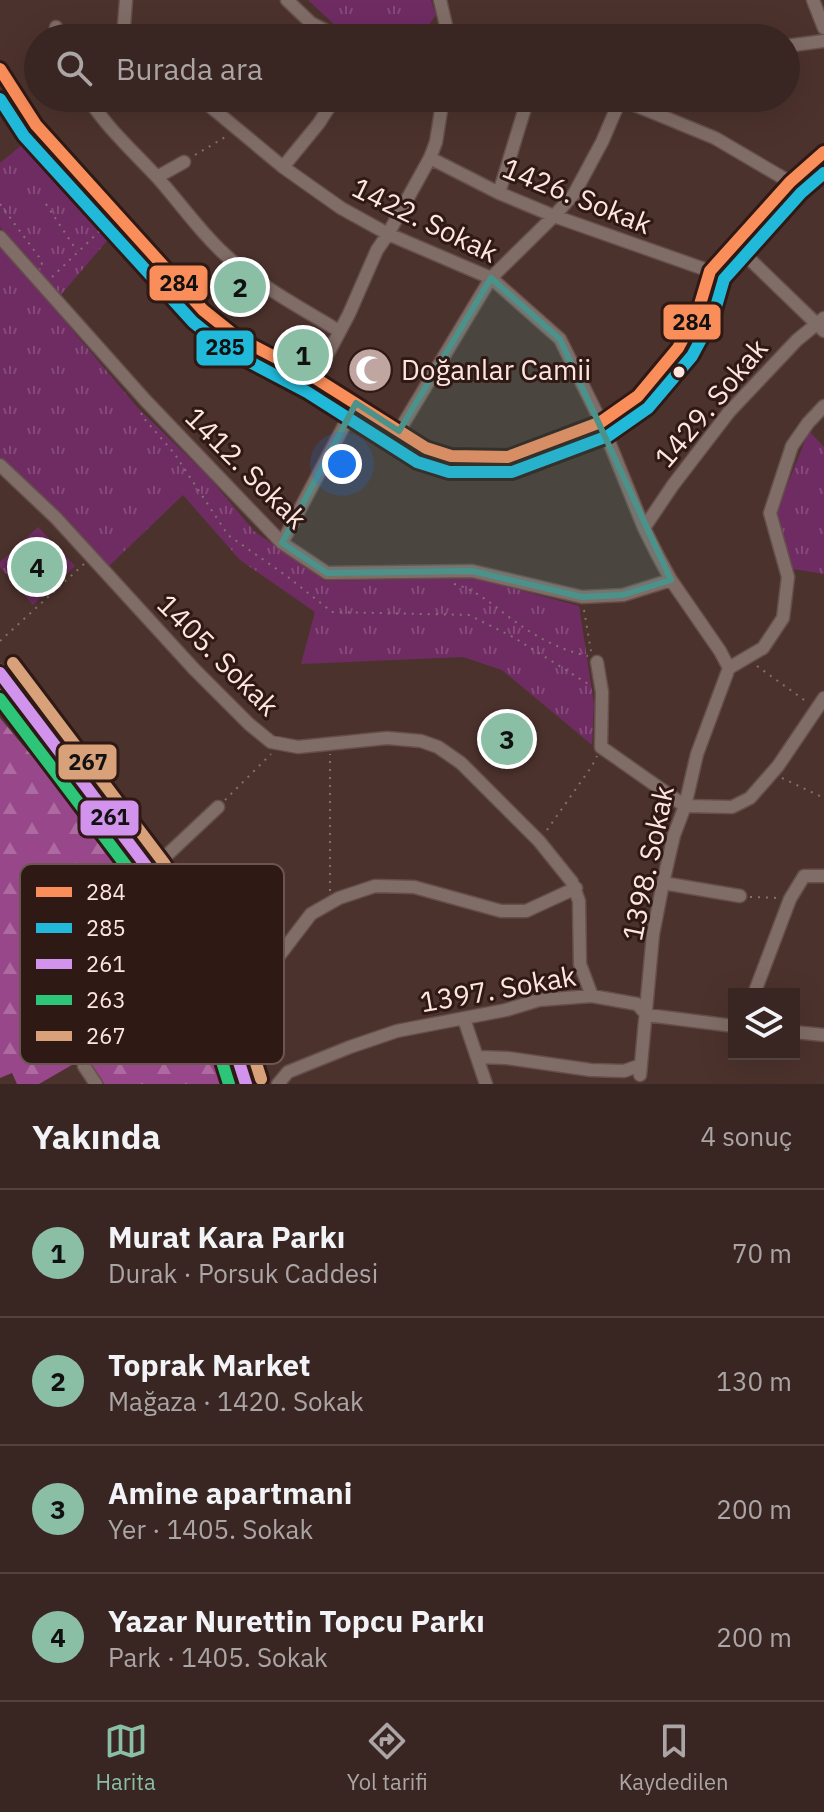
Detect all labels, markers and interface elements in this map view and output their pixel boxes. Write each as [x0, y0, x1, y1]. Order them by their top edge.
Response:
search box [24, 24, 800, 112]
icon: search [52, 46, 96, 90]
text: Burada ara [116, 49, 263, 88]
street label: 1426. Sokak [497, 149, 657, 242]
street label: 1422. Sokak [346, 168, 504, 271]
pin: 2 [214, 257, 266, 317]
line badge: 284 [148, 264, 209, 302]
text: 284 [159, 268, 199, 297]
line badge: 284 [662, 303, 722, 341]
text: 284 [672, 307, 712, 336]
pin: 1 [277, 325, 329, 385]
line badge: 285 [195, 329, 255, 367]
street label: 1429. Sokak [646, 330, 776, 475]
text: 285 [205, 332, 245, 361]
mosque icon: Doğanlar Camii [346, 346, 394, 394]
place label: Doğanlar Camii [401, 351, 591, 388]
unlabelled marker [671, 364, 687, 380]
street label: 1412. Sokak [178, 399, 315, 537]
your location [322, 444, 362, 484]
pin: 4 [11, 537, 63, 597]
street label: 1405. Sokak [150, 586, 287, 724]
pin: 3 [481, 709, 533, 769]
line badge: 267 [57, 743, 118, 781]
text: 267 [68, 747, 108, 776]
street label: 1398. Sokak [613, 782, 682, 944]
line badge: 261 [79, 799, 140, 837]
text: 261 [90, 802, 130, 831]
legend [20, 864, 284, 1064]
text: 284 [86, 877, 126, 906]
text: 285 [86, 913, 126, 942]
text: 261 [86, 949, 126, 978]
street label: 1397. Sokak [417, 957, 579, 1020]
text: 263 [86, 985, 126, 1014]
map controls [728, 988, 800, 1060]
button: layers [728, 988, 800, 1060]
text: 267 [86, 1021, 126, 1050]
text: Yakında [32, 1114, 161, 1158]
text: 4 sonuç [700, 1119, 792, 1153]
text: Murat Kara Parkı [108, 1217, 345, 1256]
text: 1 [50, 1236, 66, 1270]
text: 70 m [732, 1236, 792, 1270]
text: Durak · Porsuk Caddesi [108, 1256, 378, 1290]
text: Toprak Market [108, 1345, 311, 1384]
text: 2 [50, 1364, 66, 1398]
text: 130 m [716, 1364, 792, 1398]
text: Mağaza · 1420. Sokak [108, 1384, 364, 1418]
text: Amine apartmani [108, 1473, 352, 1512]
text: 3 [50, 1492, 66, 1526]
text: 200 m [716, 1492, 792, 1526]
text: Yer · 1405. Sokak [108, 1512, 313, 1546]
text: Yazar Nurettin Topcu Parkı [108, 1601, 485, 1640]
text: 4 [50, 1620, 66, 1654]
text: 200 m [716, 1620, 792, 1654]
text: Park · 1405. Sokak [108, 1640, 328, 1674]
tab: Harita [95, 1719, 156, 1796]
tab: Yol tarifi [347, 1719, 428, 1796]
tab: Kaydedilen [619, 1719, 728, 1796]

